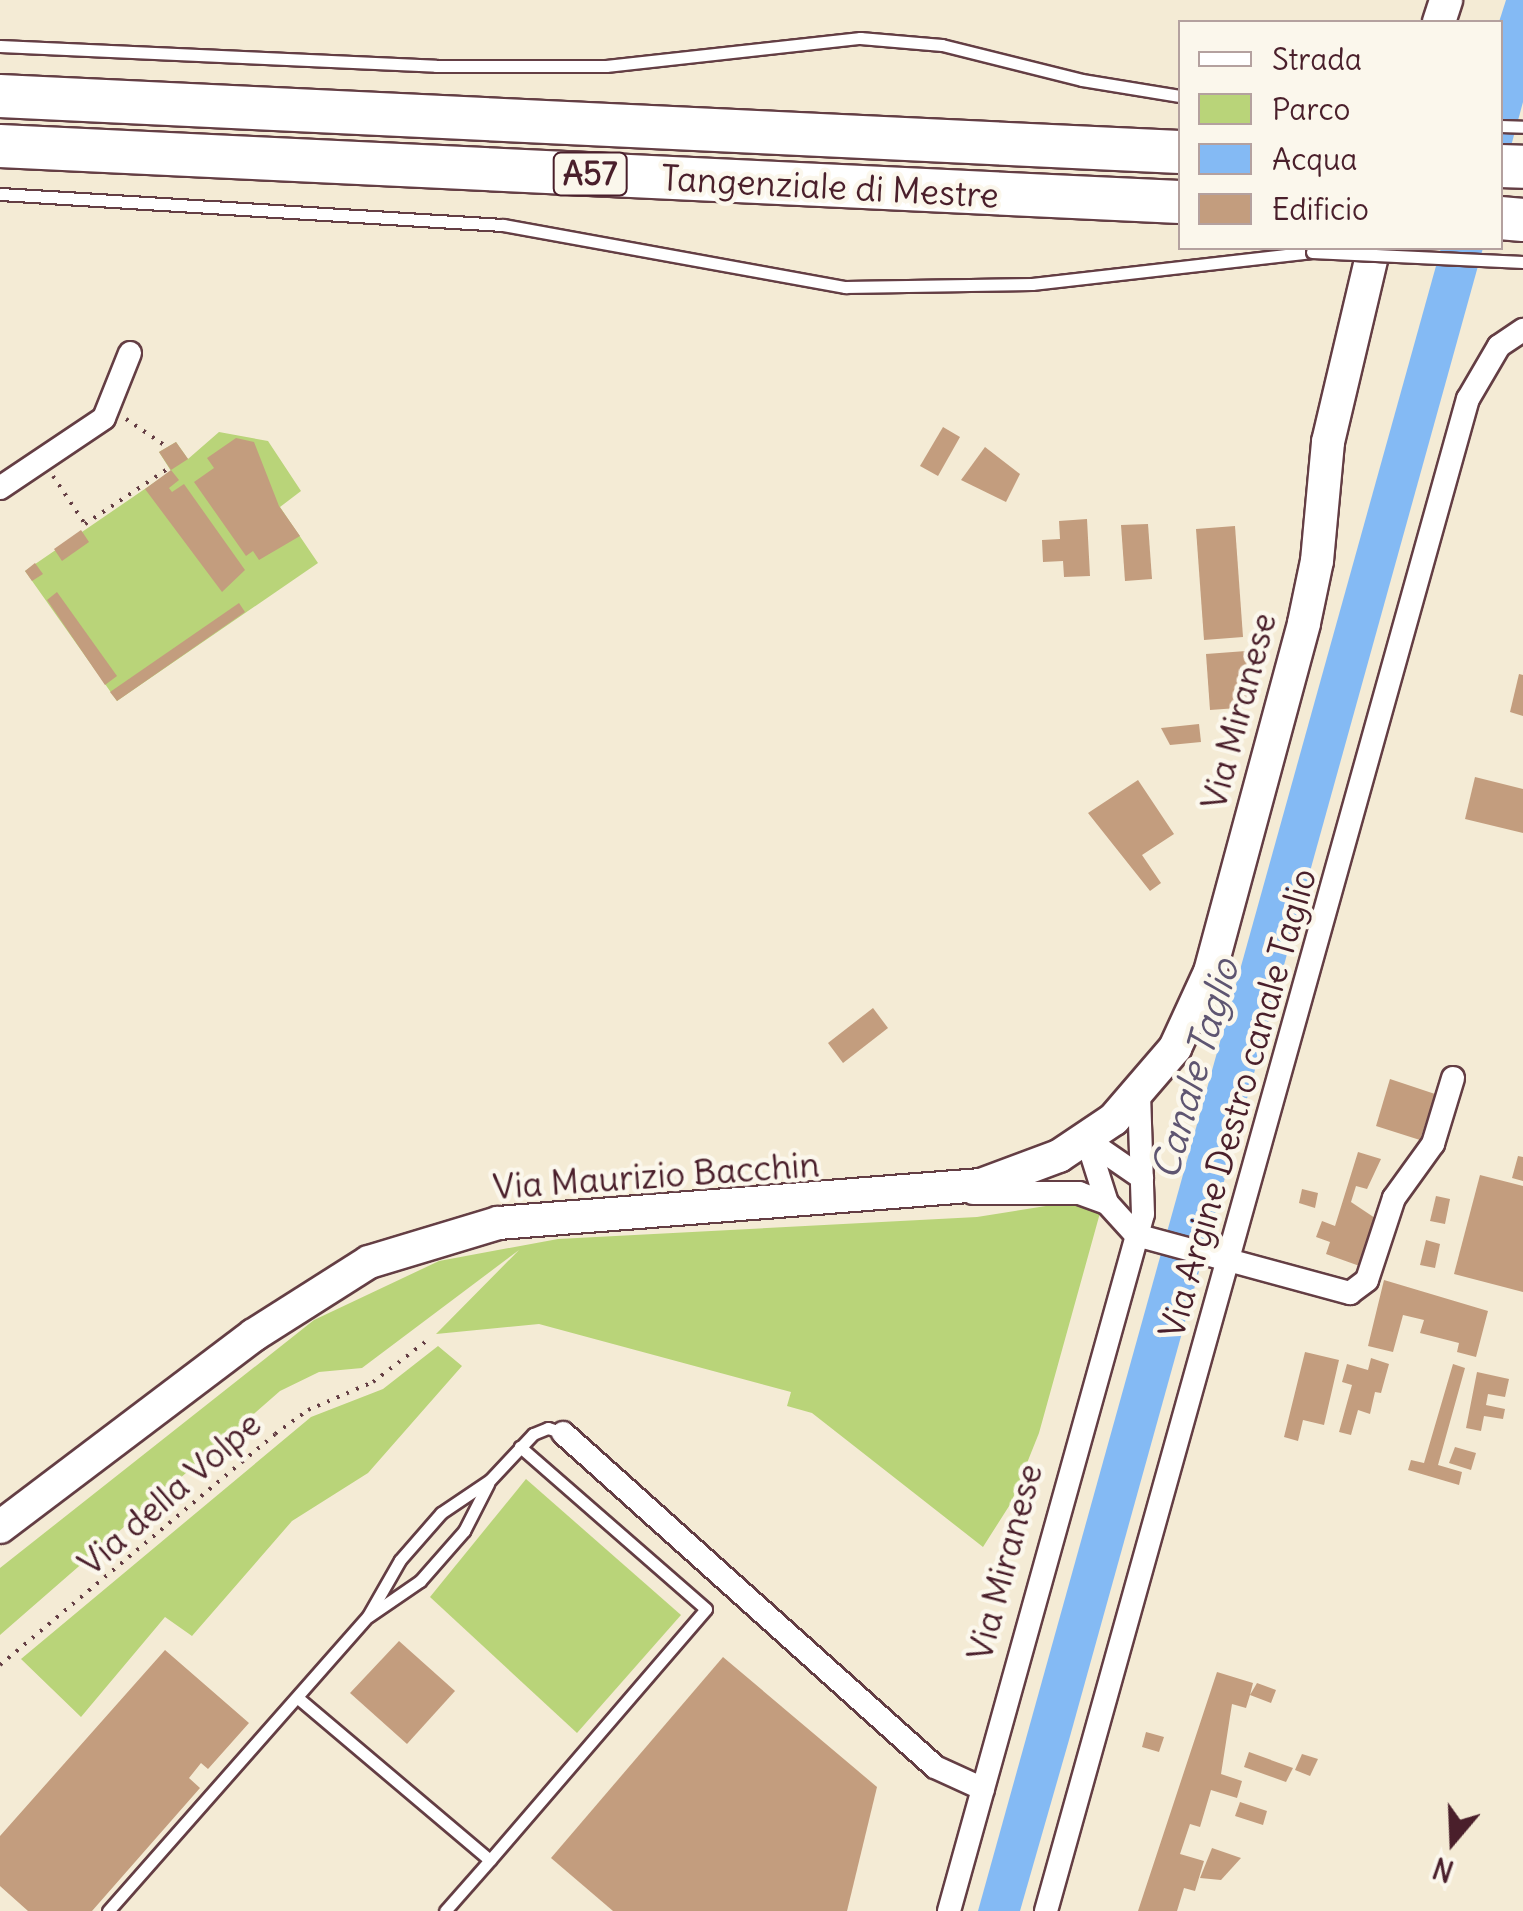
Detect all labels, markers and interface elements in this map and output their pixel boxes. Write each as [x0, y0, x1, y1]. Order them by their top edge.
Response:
legend [1178, 20, 1503, 250]
text: Strada [1272, 40, 1362, 78]
text: Parco [1272, 90, 1350, 128]
text: Acqua [1272, 140, 1357, 178]
road number: A57 [552, 147, 628, 201]
street label: Tangenziale di Mestre [660, 156, 1000, 216]
text: Edificio [1272, 190, 1369, 228]
street label: Via Miranese [1192, 608, 1284, 814]
street label: Via Argine Destro canale Taglio [1150, 864, 1324, 1342]
water label: Canale Taglio [1142, 954, 1248, 1184]
street label: Via Maurizio Bacchin [491, 1143, 821, 1207]
street label: Via della Volpe [69, 1402, 269, 1584]
street label: Via Miranese [958, 1459, 1050, 1665]
north arrow [1403, 1791, 1503, 1891]
text: N [1428, 1849, 1458, 1890]

